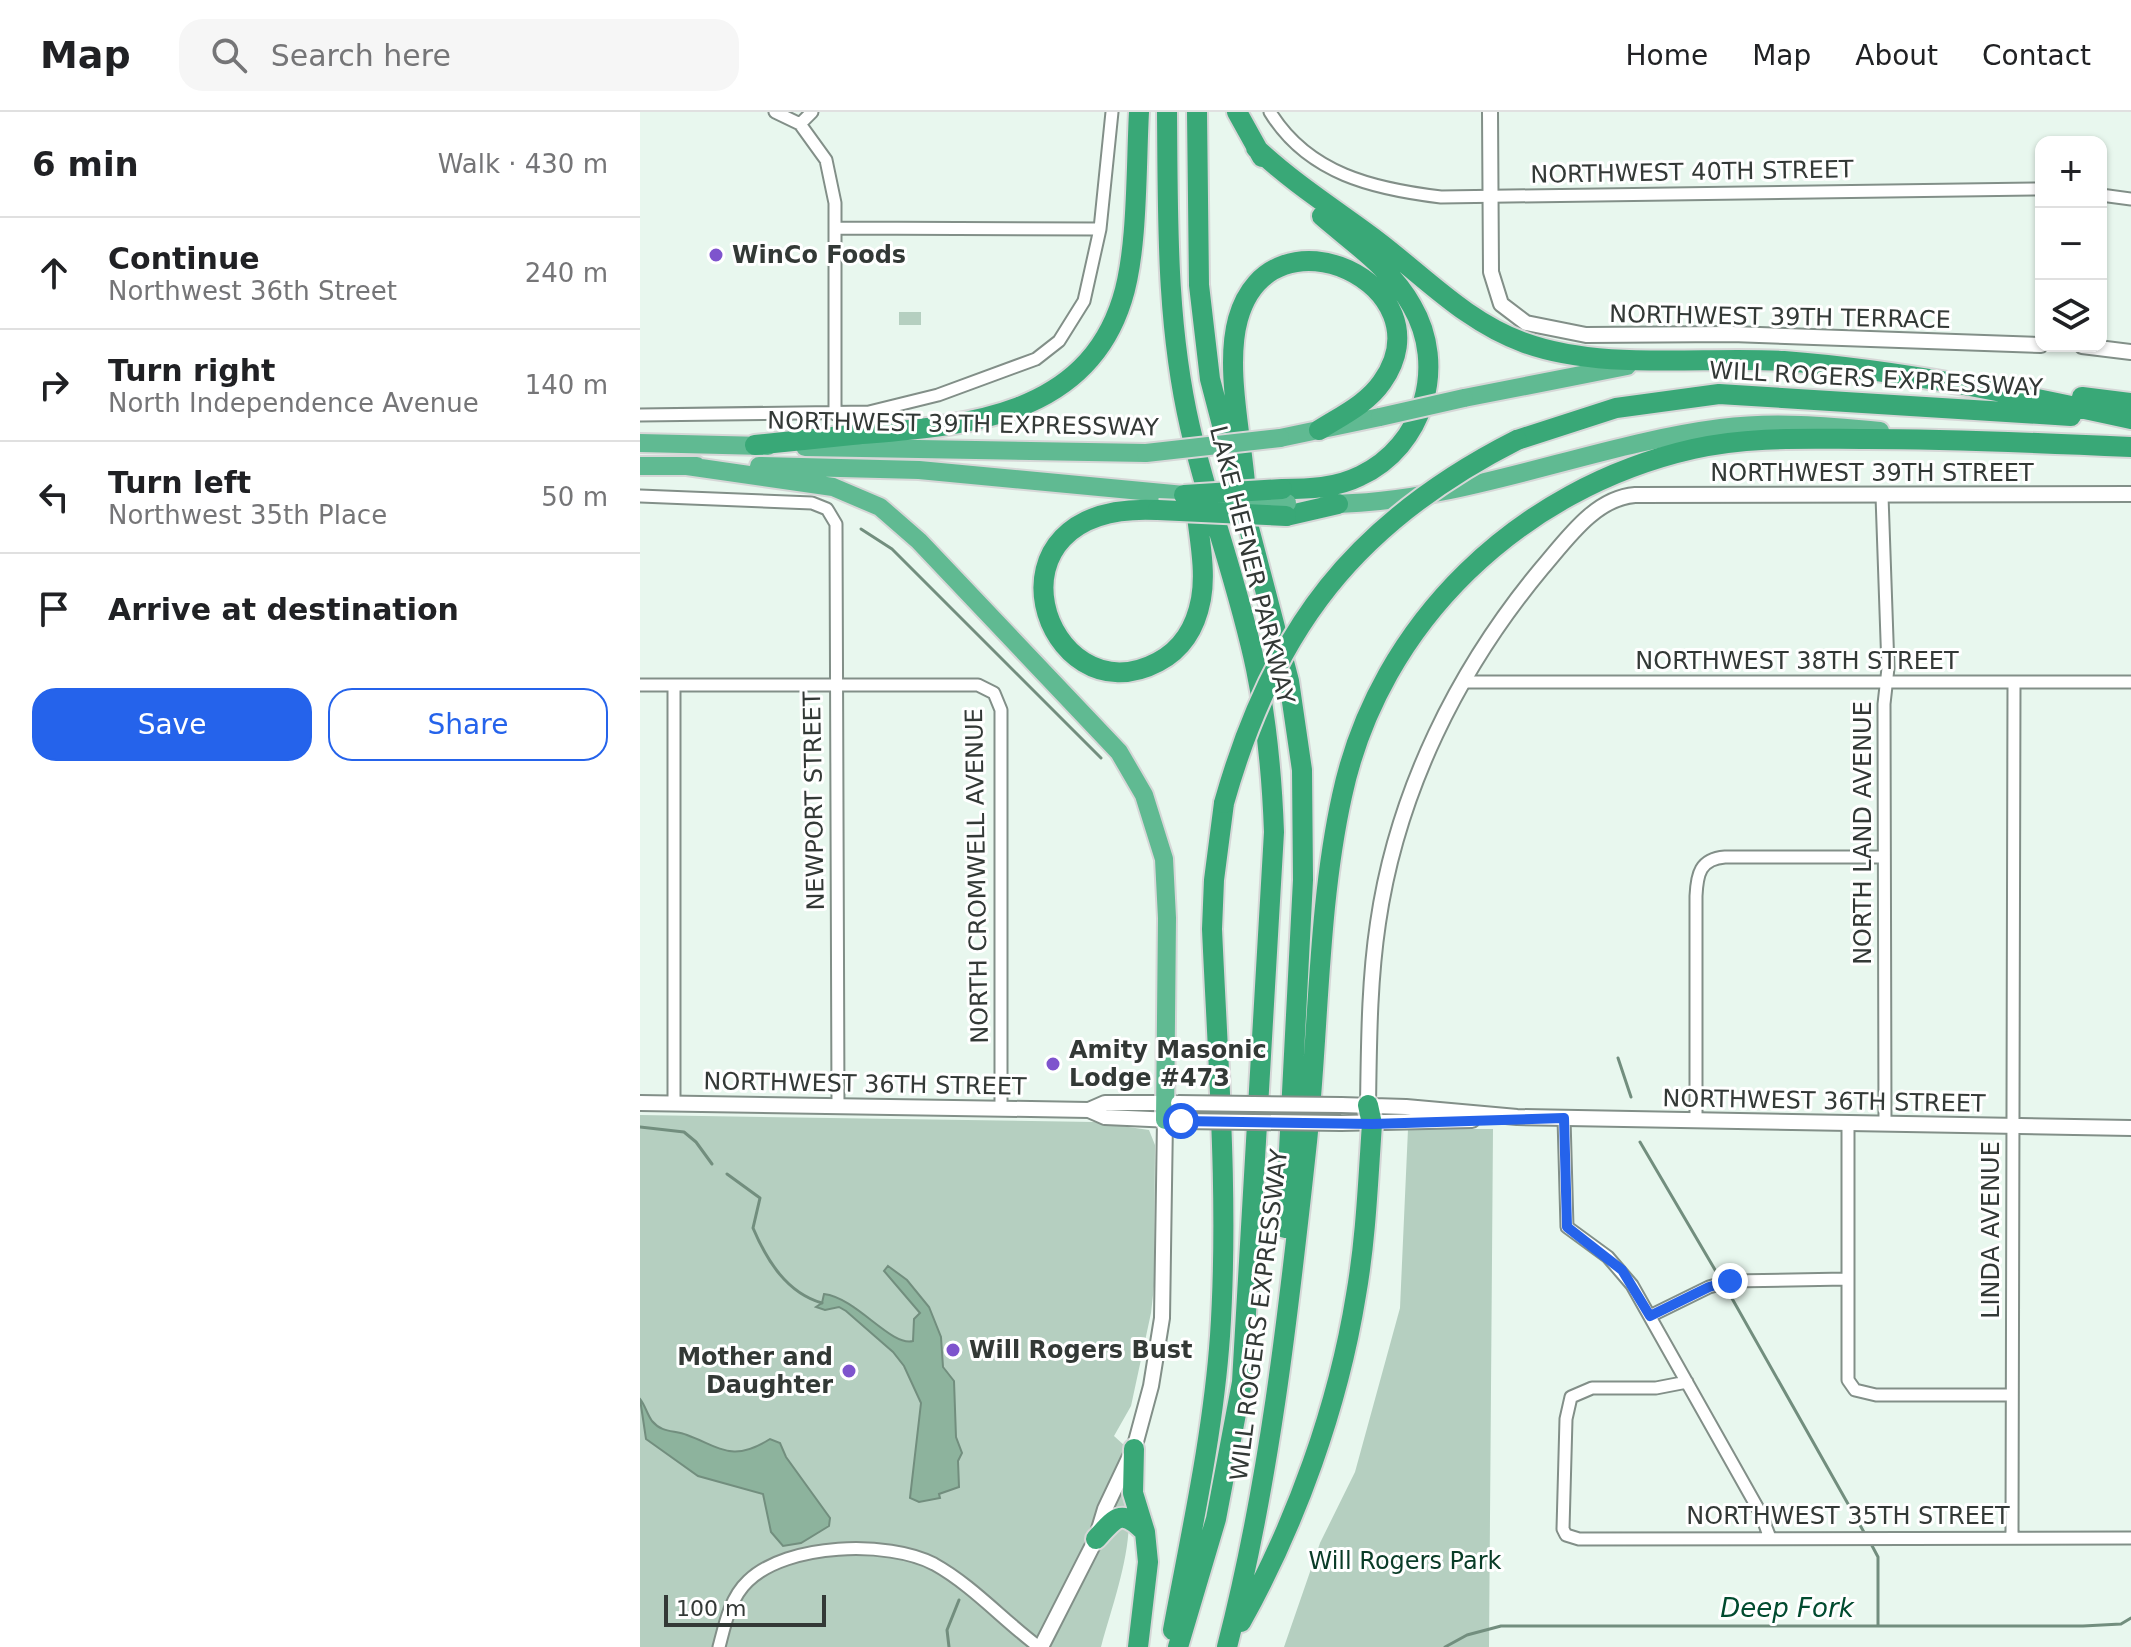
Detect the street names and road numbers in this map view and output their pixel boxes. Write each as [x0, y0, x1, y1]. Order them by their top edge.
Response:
street label: NORTHWEST 40TH STREET [1530, 155, 1854, 189]
street label: NORTHWEST 39TH TERRACE [1609, 300, 1951, 334]
street label: WILL ROGERS EXPRESSWAY [1708, 356, 2044, 402]
street label: NORTHWEST 39TH EXPRESSWAY [767, 407, 1159, 441]
street label: LAKE HEFNER PARKWAY [1204, 423, 1300, 707]
street label: NORTHWEST 39TH STREET [1710, 459, 2034, 487]
street label: NORTHWEST 38TH STREET [1635, 647, 1959, 675]
street label: NEWPORT STREET [798, 691, 830, 911]
street label: NORTH LAND AVENUE [1849, 701, 1877, 965]
street label: NORTH CROMWELL AVENUE [960, 708, 994, 1044]
street label: NORTHWEST 36TH STREET [703, 1067, 1027, 1101]
street label: NORTHWEST 36TH STREET [1662, 1084, 1986, 1118]
street label: LINDA AVENUE [1977, 1141, 2005, 1319]
street label: WILL ROGERS EXPRESSWAY [1225, 1147, 1293, 1483]
street label: NORTHWEST 35TH STREET [1686, 1502, 2010, 1530]

